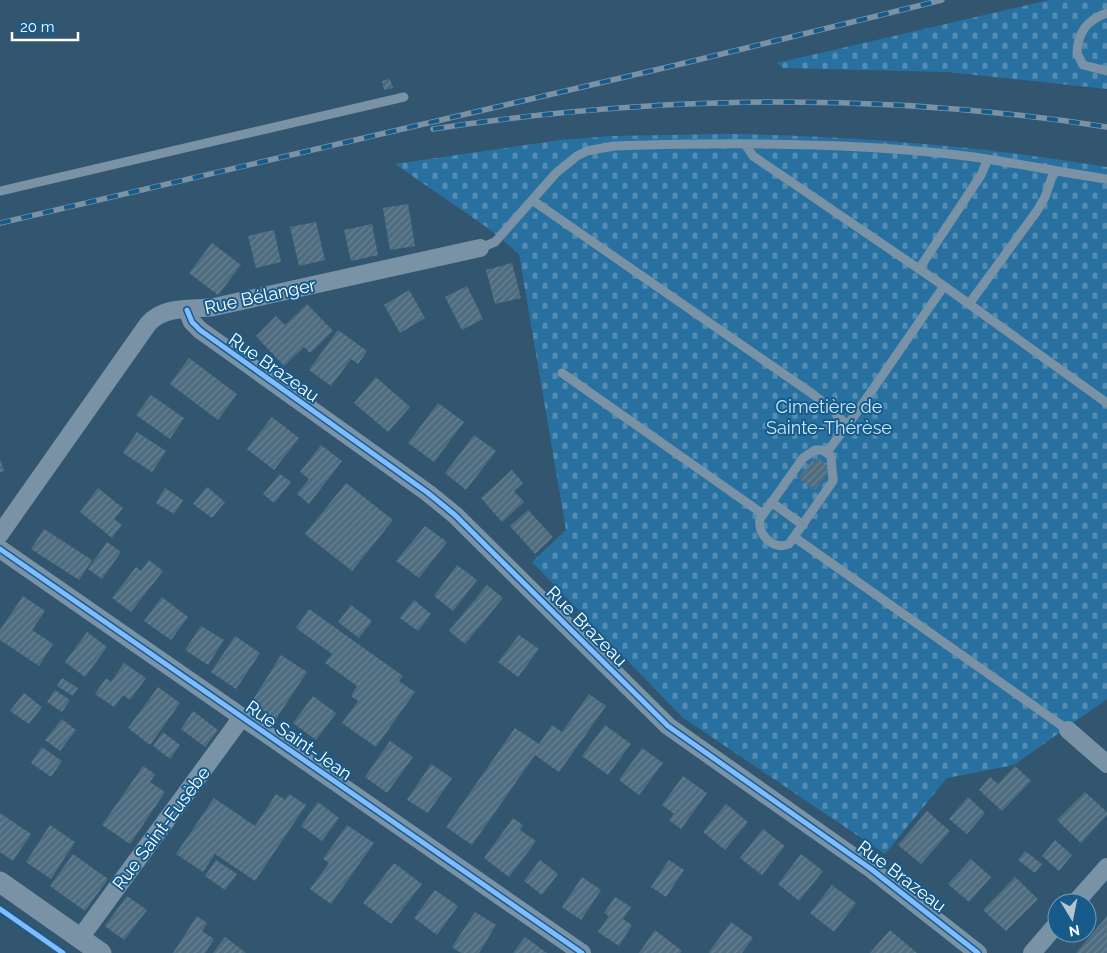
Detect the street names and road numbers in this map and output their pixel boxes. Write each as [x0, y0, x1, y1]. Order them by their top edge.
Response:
street label: Rue Bélanger [202, 274, 318, 318]
street label: Rue Brazeau [225, 328, 323, 406]
street label: Rue Brazeau [542, 581, 632, 671]
street label: Rue Saint-Jean [242, 696, 356, 784]
street label: Rue Saint-Eusèbe [108, 762, 214, 894]
street label: Rue Brazeau [854, 836, 950, 916]

